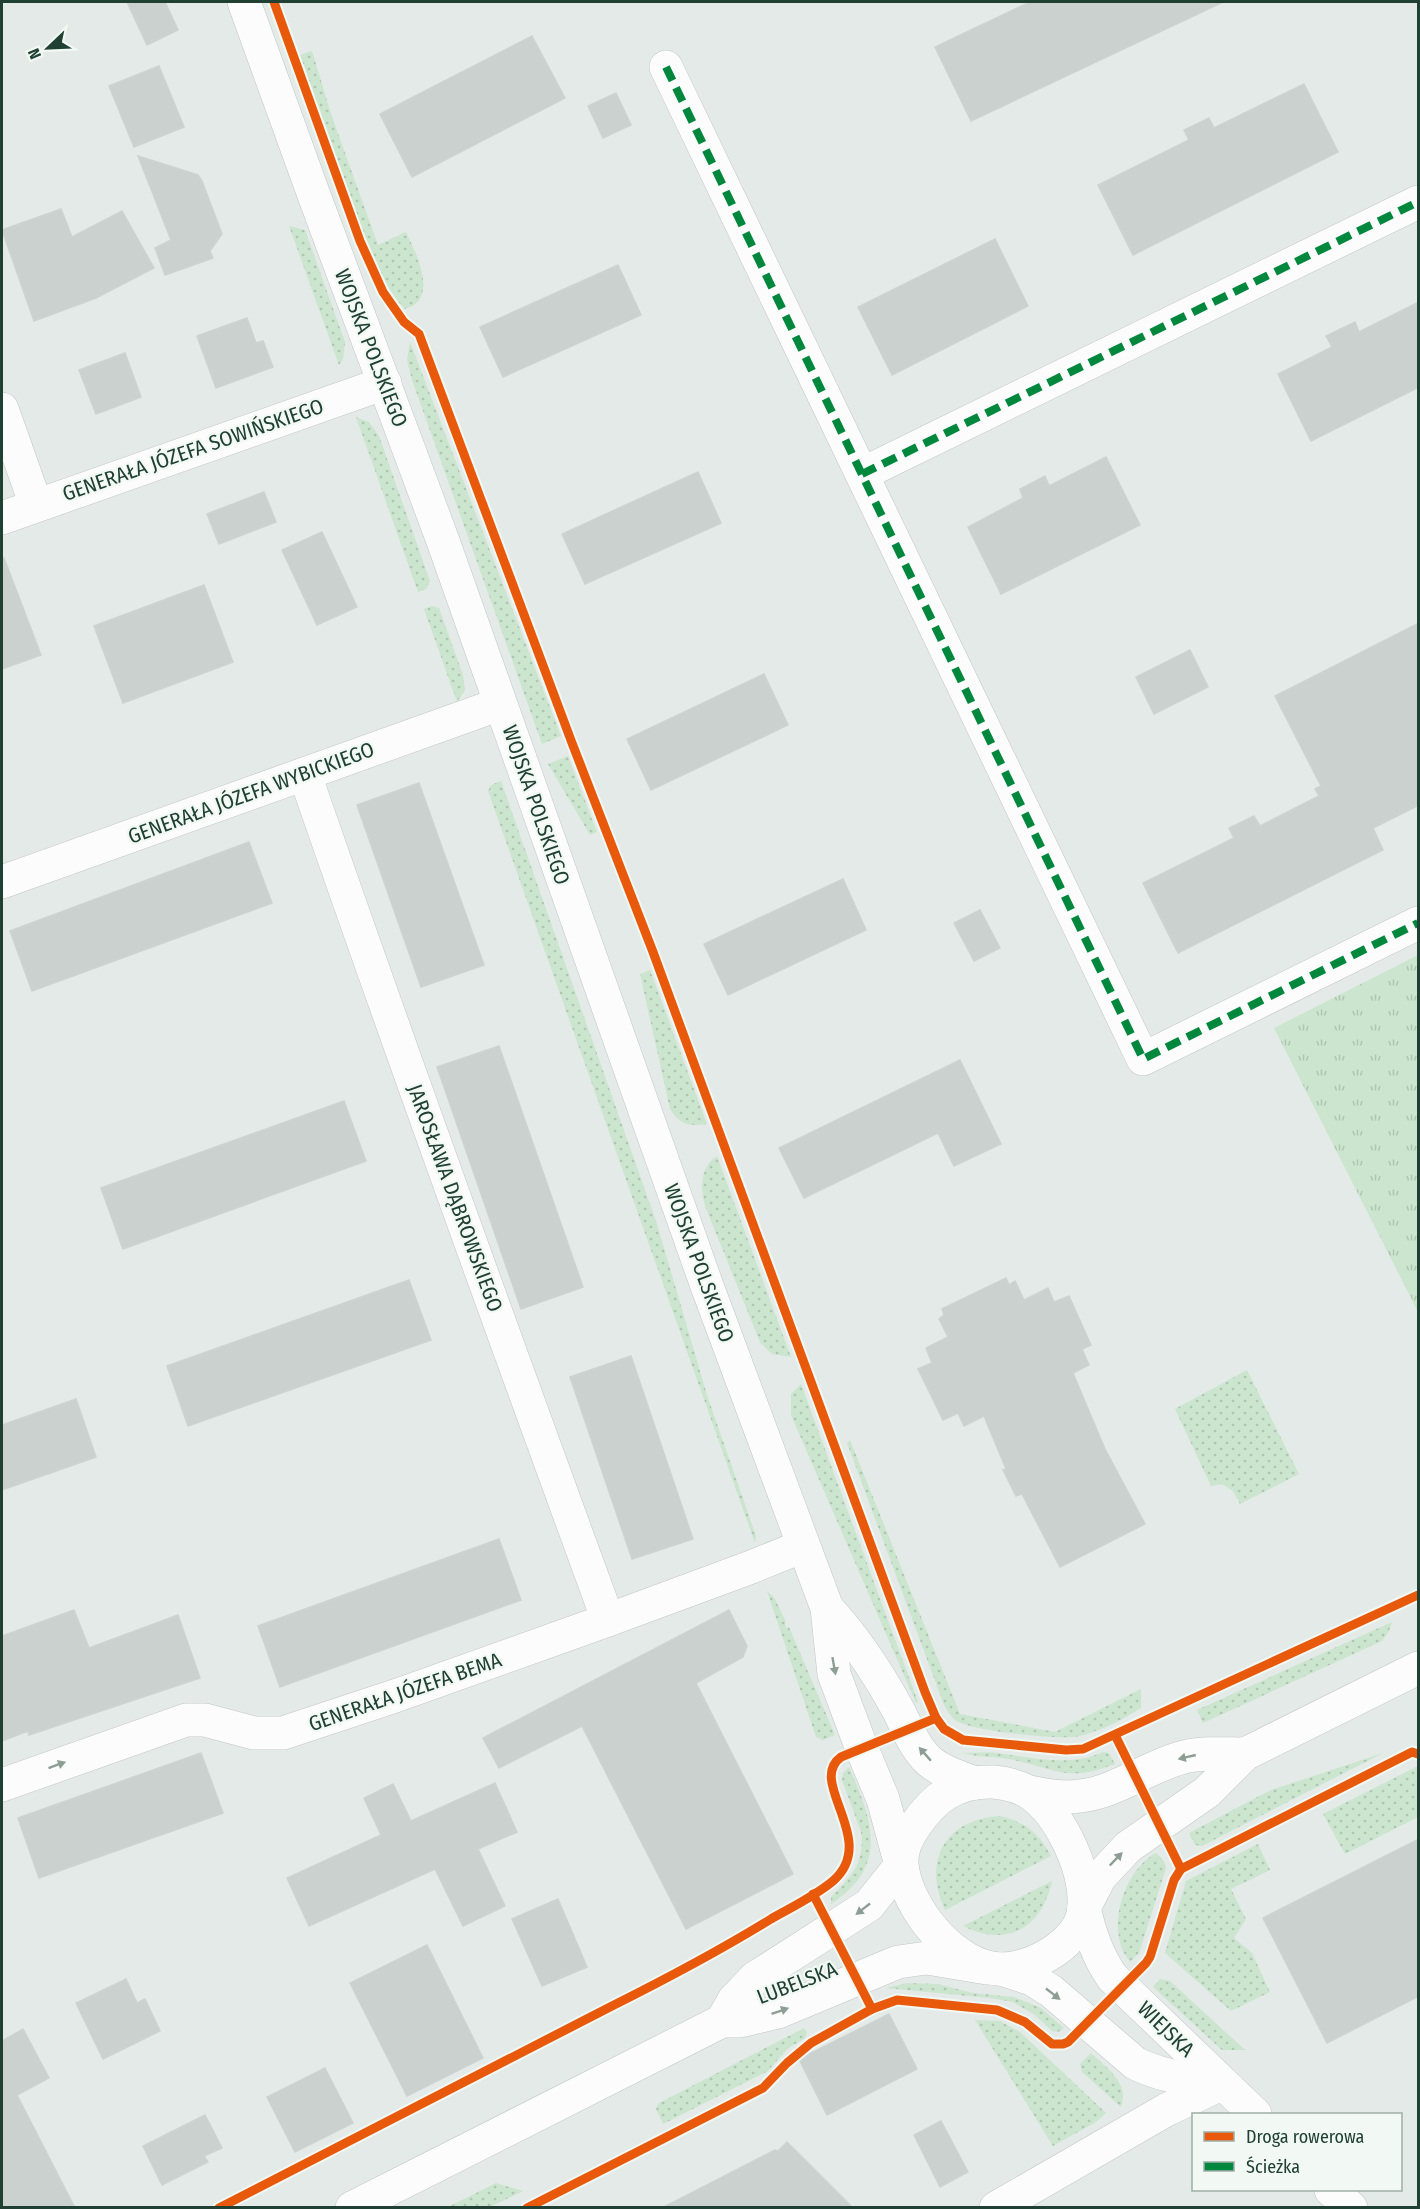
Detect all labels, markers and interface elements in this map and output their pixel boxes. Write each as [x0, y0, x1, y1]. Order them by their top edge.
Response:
north arrow [18, 18, 78, 78]
text: N [24, 46, 45, 62]
street label: WOJSKA POLSKIEGO [329, 265, 413, 431]
street label: GENERAŁA JÓZEFA SOWIŃSKIEGO [59, 393, 327, 507]
street label: WOJSKA POLSKIEGO [497, 722, 575, 888]
street label: GENERAŁA JÓZEFA WYBICKIEGO [124, 736, 378, 850]
street label: JAROSŁAWA DĄBROWSKIEGO [402, 1081, 508, 1315]
street label: WOJSKA POLSKIEGO [658, 1180, 740, 1346]
street label: GENERAŁA JÓZEFA BEMA [305, 1647, 505, 1737]
one-way arrow [829, 1657, 838, 1676]
one-way arrow [918, 1747, 932, 1762]
one-way arrow [1178, 1752, 1196, 1762]
one-way arrow [48, 1760, 66, 1770]
one-way arrow [1109, 1852, 1123, 1867]
one-way arrow [856, 1902, 871, 1914]
street label: LUBELSKA [753, 1956, 841, 2010]
one-way arrow [1046, 1987, 1061, 1999]
street label: WIEJSKA [1132, 1996, 1200, 2062]
one-way arrow [771, 2006, 789, 2016]
legend [1192, 2113, 1402, 2191]
text: Droga rowerowa [1246, 2126, 1365, 2148]
text: Ścieżka [1246, 2156, 1300, 2178]

